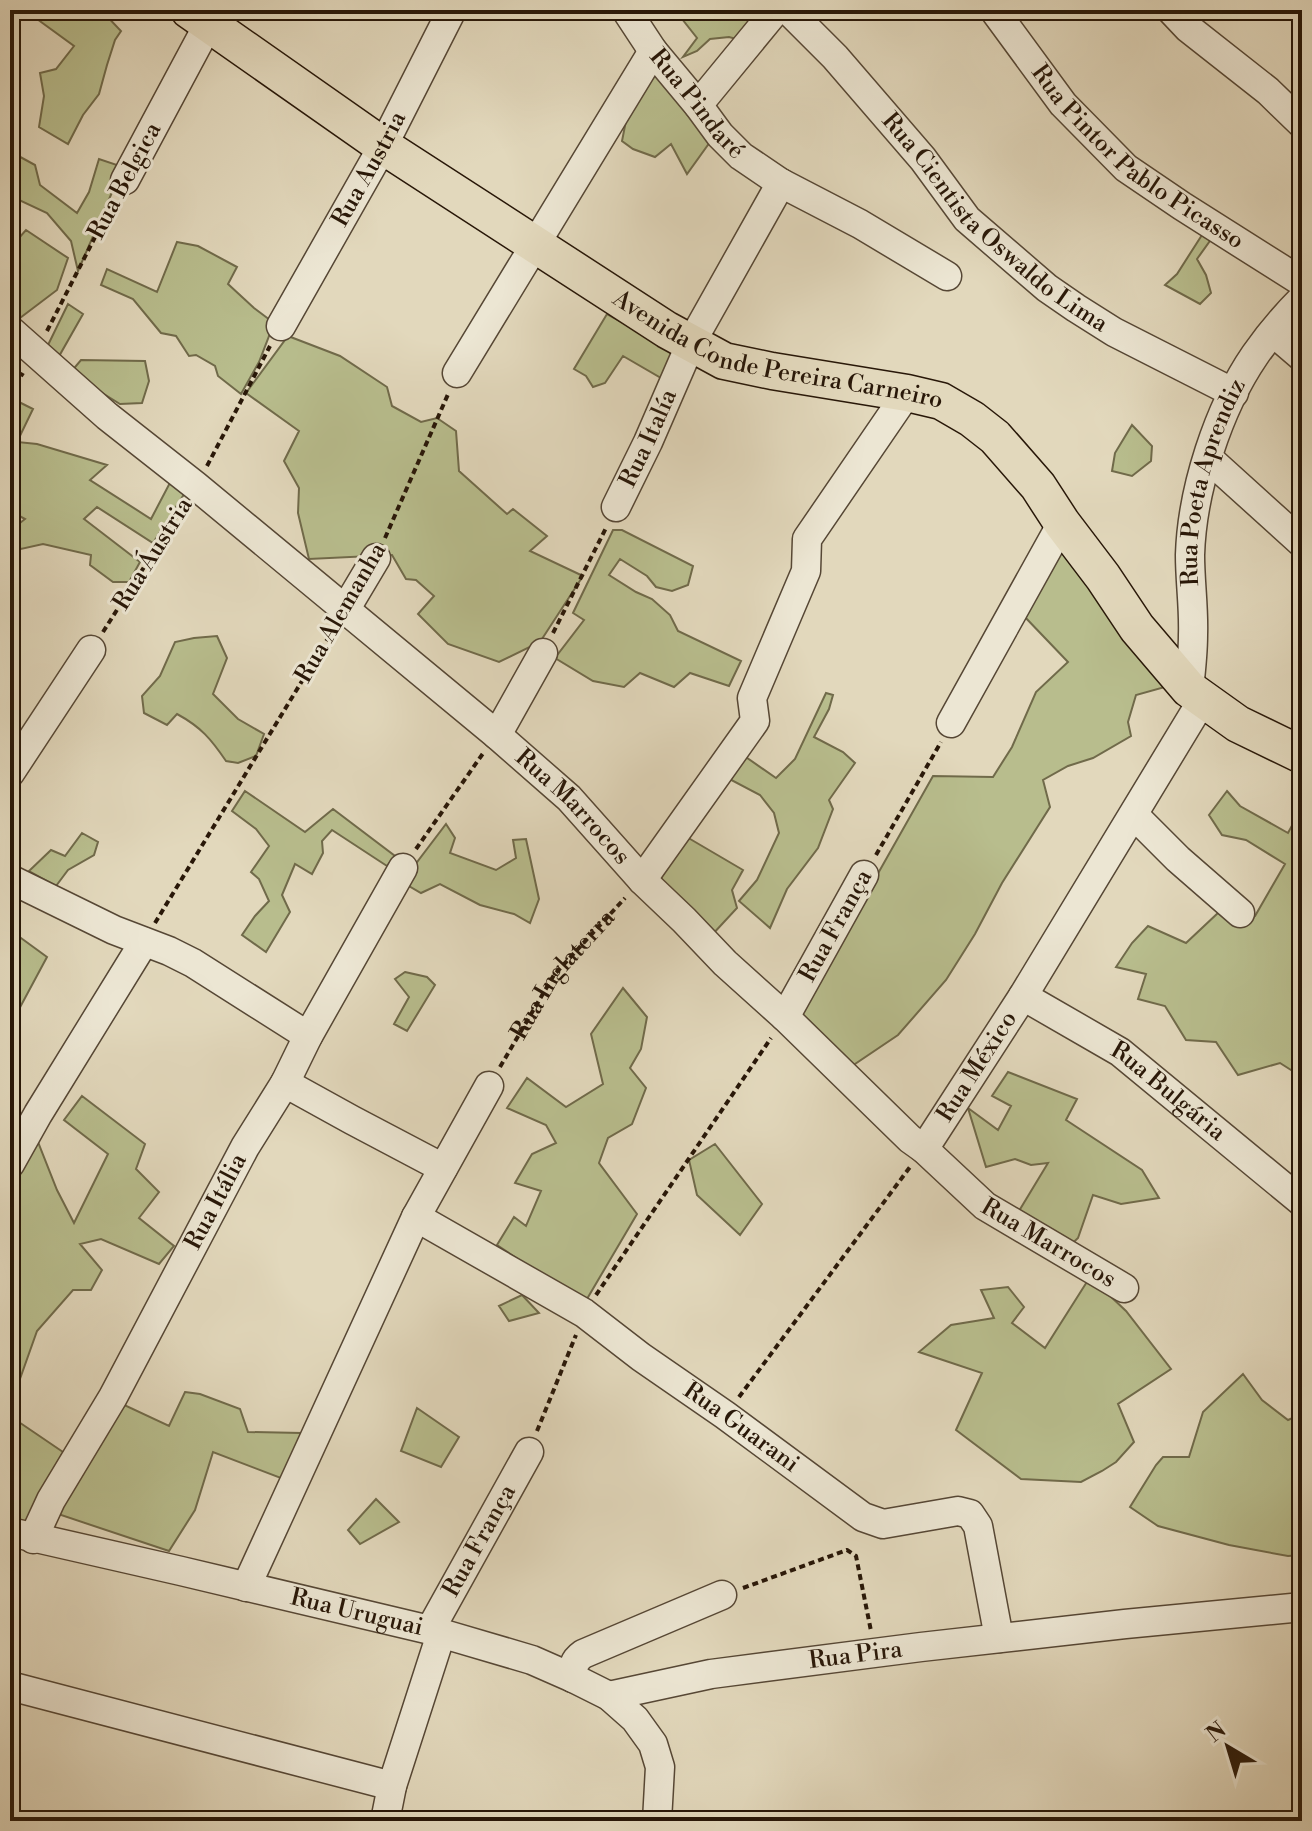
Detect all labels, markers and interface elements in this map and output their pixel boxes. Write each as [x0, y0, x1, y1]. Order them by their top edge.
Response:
street label: Rua Pindaré [643, 43, 751, 166]
street label: Rua Pintor Pablo Picasso [1024, 59, 1249, 256]
street label: Rua Austria [325, 106, 413, 232]
street label: Rua Cientista Oswaldo Lima [875, 107, 1114, 340]
street label: Rua Belgica [82, 117, 169, 245]
street label: Avenida Conde Pereira Carneiro [606, 283, 946, 416]
street label: Rua Poeta Aprendiz [1175, 374, 1253, 587]
street label: Rua Italía [613, 384, 684, 492]
street label: Rua Áustria [106, 491, 200, 616]
street label: Rua Alemanha [289, 537, 394, 688]
street label: Rua Marrocos [509, 743, 636, 871]
street label: Rua França [793, 864, 880, 987]
street label: Rua Inglaterra [504, 903, 622, 1045]
street label: Rua México [930, 1006, 1024, 1128]
street label: Rua Bulgária [1105, 1035, 1232, 1148]
street label: Rua Itália [178, 1148, 254, 1255]
street label: Rua Marrocos [976, 1192, 1121, 1295]
street label: Rua Guarani [677, 1376, 805, 1480]
street label: Rua França [436, 1479, 523, 1602]
street label: Rua Uruguai [287, 1582, 426, 1643]
street label: Rua Pira [807, 1634, 905, 1676]
north arrow [1188, 1707, 1268, 1787]
text: N [1201, 1716, 1232, 1748]

